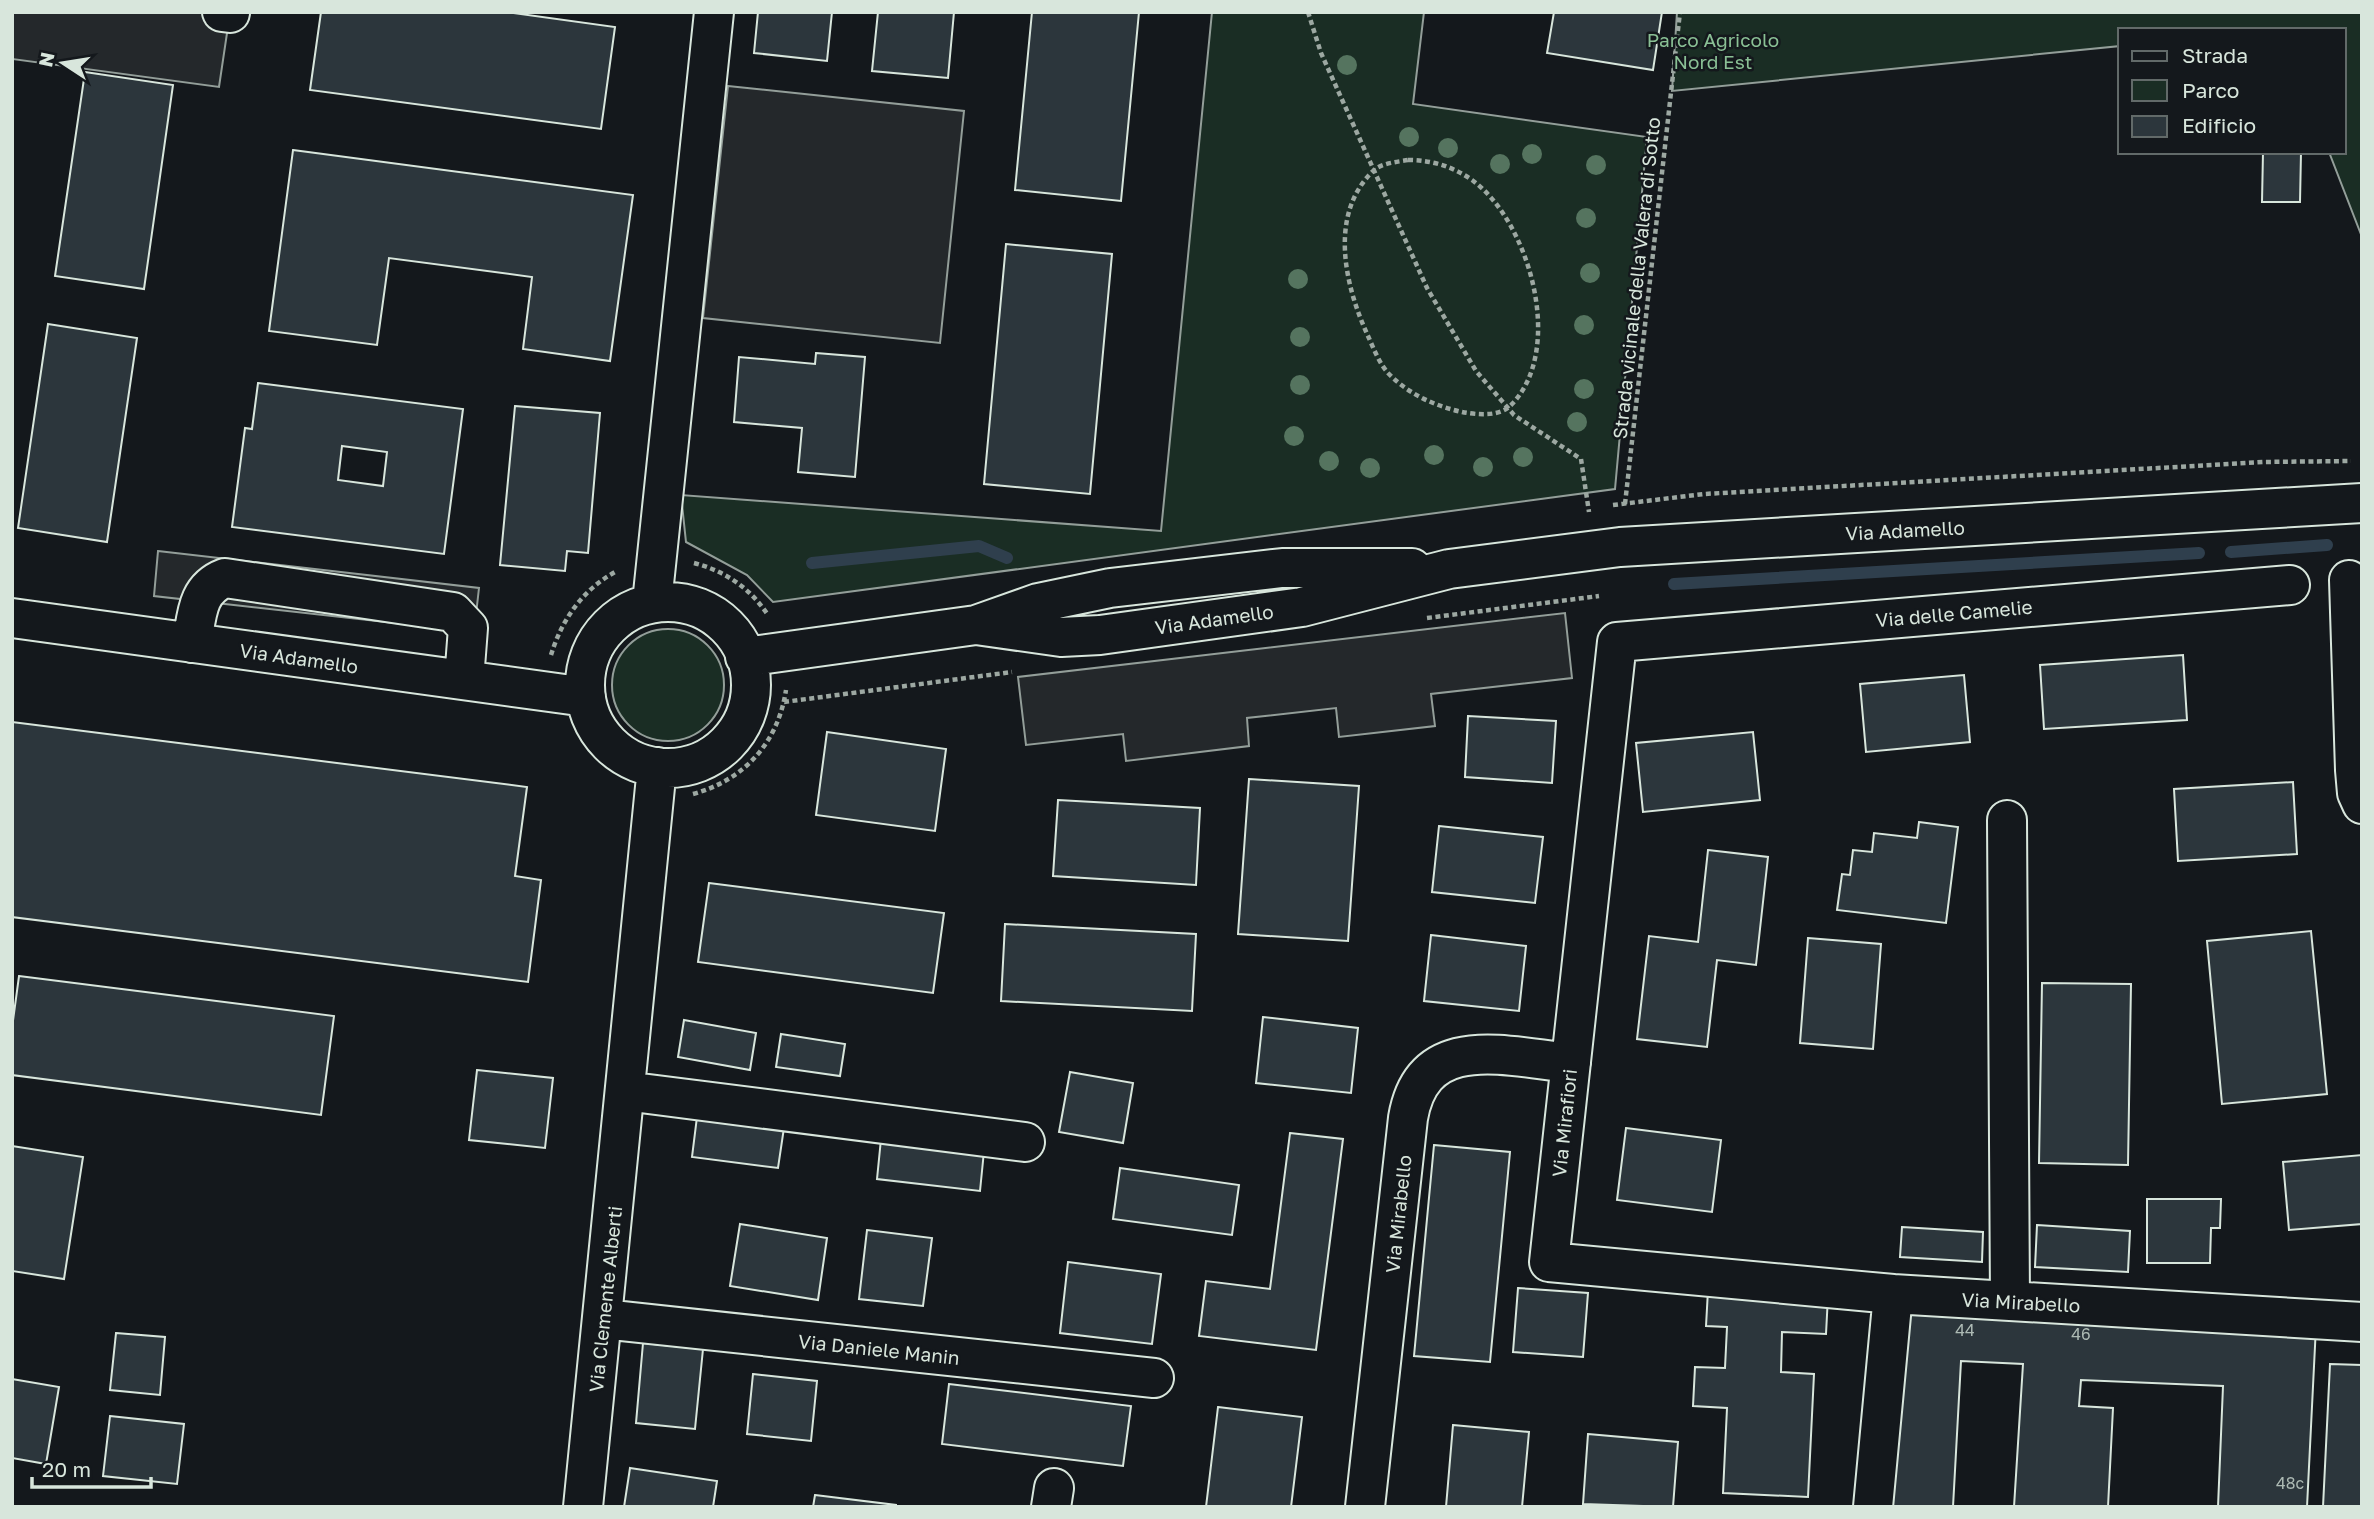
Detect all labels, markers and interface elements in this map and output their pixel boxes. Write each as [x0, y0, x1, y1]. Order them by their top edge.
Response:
north arrow [28, 28, 98, 98]
park label: Parco Agricolo Nord Est [1647, 28, 1779, 73]
legend [2118, 28, 2346, 154]
text: Strada [2182, 42, 2248, 68]
text: N [33, 50, 59, 69]
text: Parco [2182, 77, 2239, 103]
text: Edificio [2182, 112, 2256, 138]
street label: Strada vicinale della Valera di Sotto [1608, 116, 1664, 440]
street label: Via Adamello [1845, 515, 1965, 545]
street label: Via delle Camelie [1875, 595, 2033, 631]
street label: Via Adamello [1153, 599, 1275, 639]
street label: Via Adamello [238, 638, 360, 678]
street label: Via Mirafiori [1547, 1068, 1581, 1178]
street label: Via Mirabello [1380, 1154, 1416, 1274]
street label: Via Clemente Alberti [584, 1205, 626, 1393]
street label: Via Mirabello [1961, 1287, 2081, 1317]
house number: 44 [1955, 1320, 1975, 1340]
house number: 46 [2071, 1324, 2091, 1344]
street label: Via Daniele Manin [797, 1329, 961, 1369]
scale bar [32, 1446, 150, 1490]
text: 20 m [42, 1456, 91, 1482]
house number: 48c [2276, 1473, 2304, 1493]

